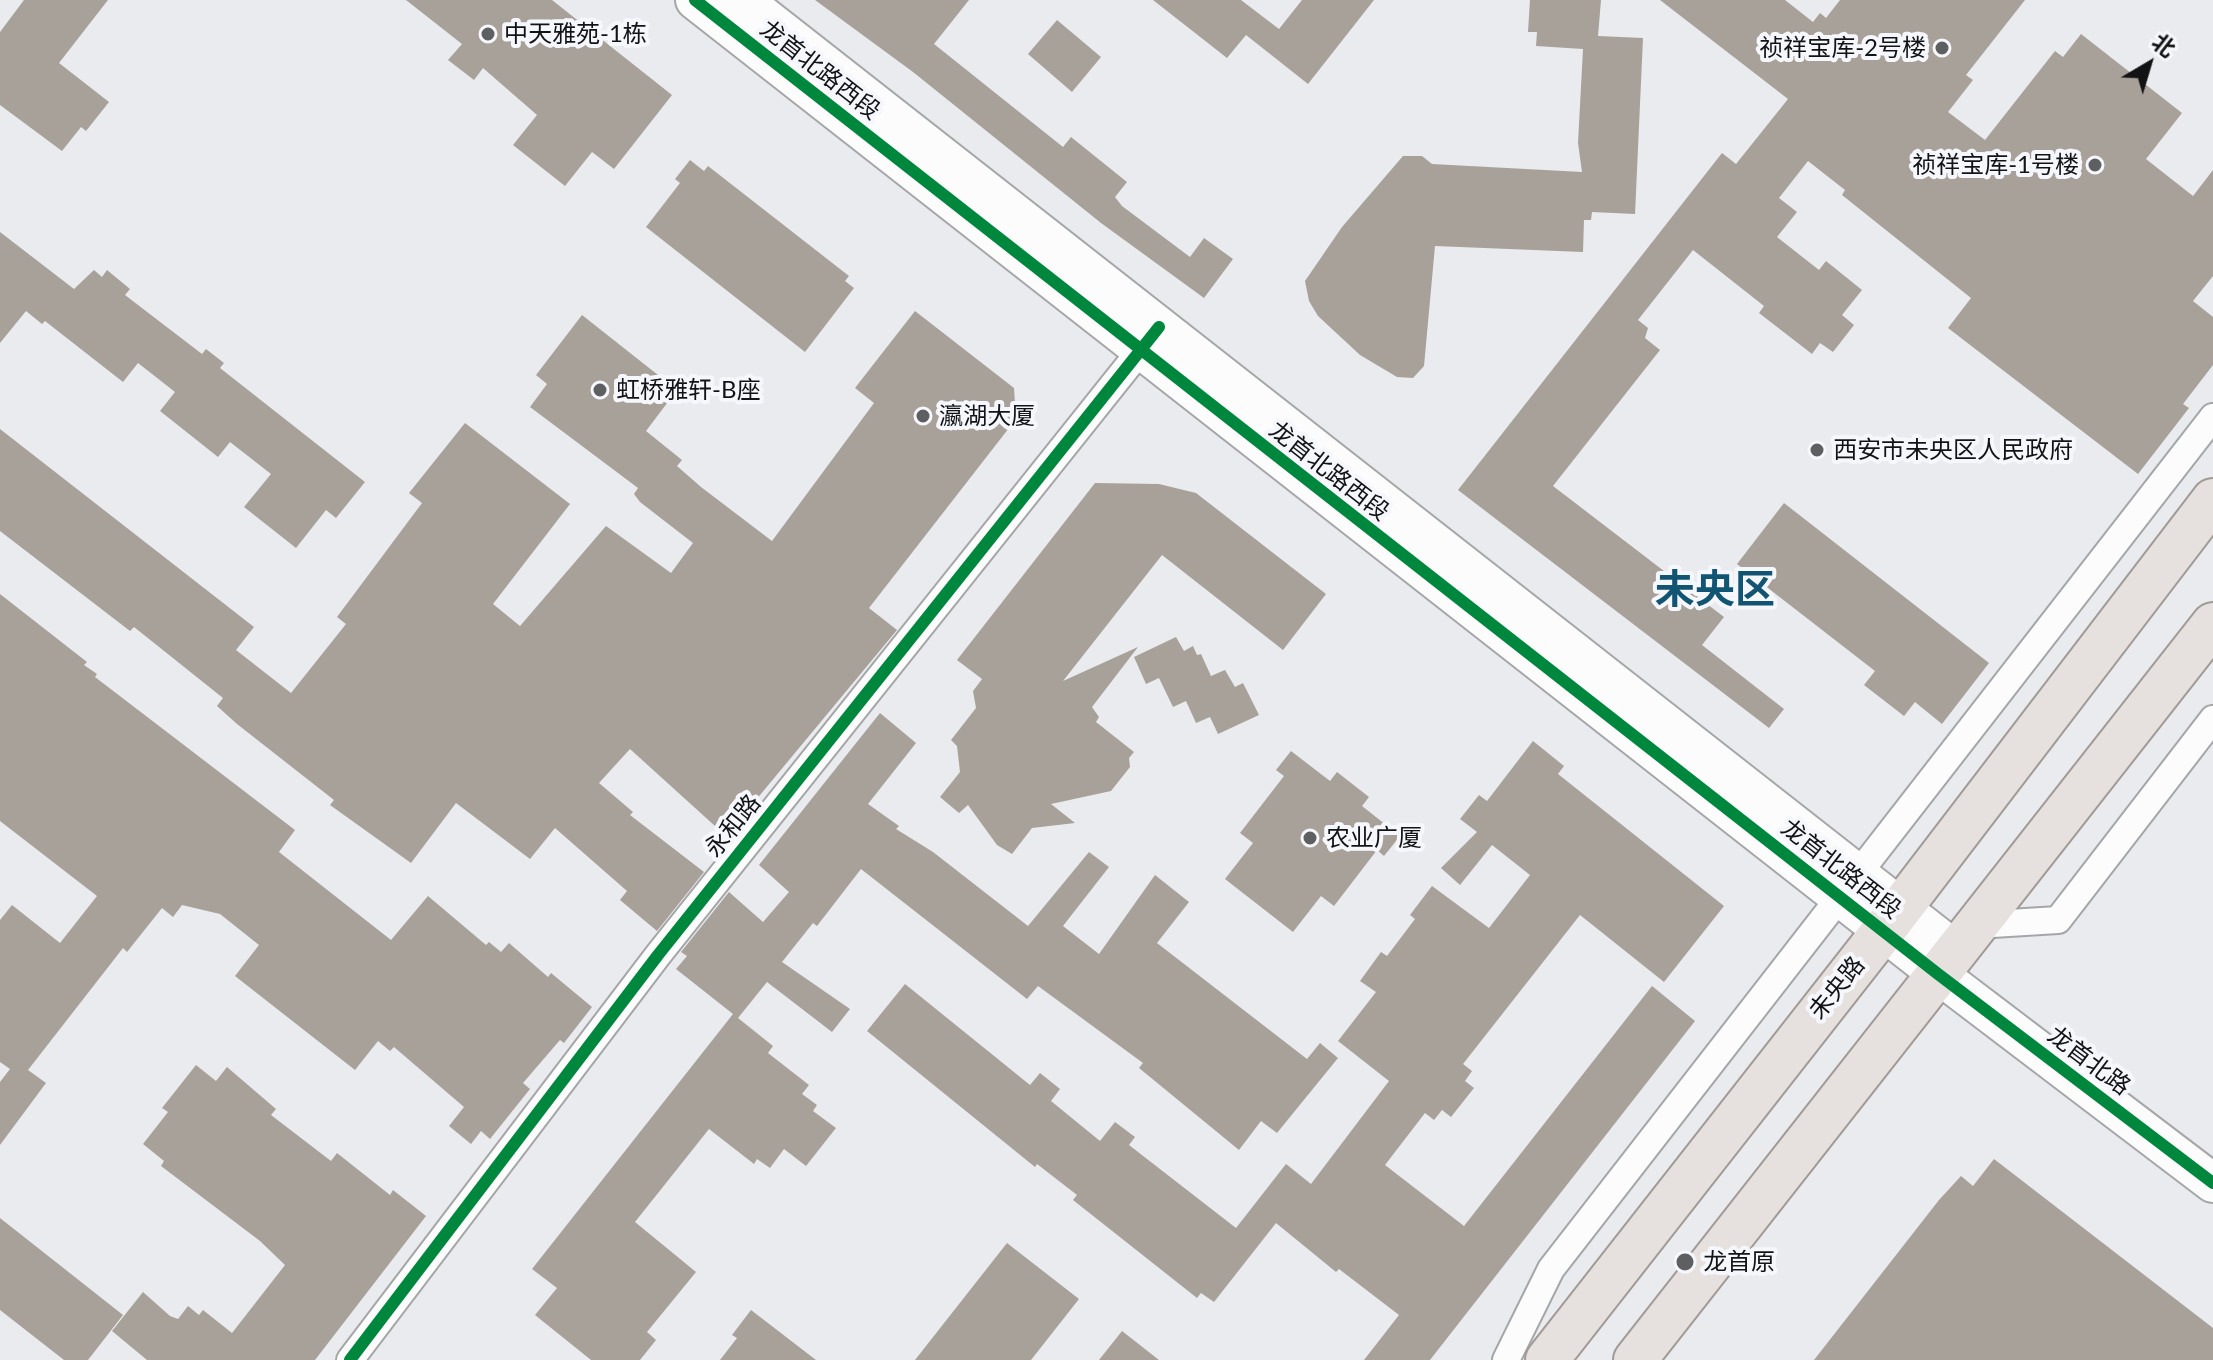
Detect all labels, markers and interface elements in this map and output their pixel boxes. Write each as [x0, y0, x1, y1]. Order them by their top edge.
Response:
street label: 龙首北路西段 [754, 14, 886, 126]
place label: 中天雅苑-1栋 [504, 20, 647, 48]
north arrow [2109, 24, 2189, 104]
marker: 中天雅苑-1栋 [479, 25, 497, 43]
text: 北 [2147, 27, 2181, 62]
place label: 祯祥宝库-2号楼 [1759, 34, 1926, 62]
marker: 祯祥宝库-2号楼 [1933, 39, 1951, 57]
place label: 祯祥宝库-1号楼 [1912, 151, 2079, 179]
marker: 祯祥宝库-1号楼 [2086, 156, 2104, 174]
place label: 虹桥雅轩-B座 [616, 376, 760, 404]
marker: 虹桥雅轩-B座 [591, 381, 609, 399]
place label: 瀛湖大厦 [939, 402, 1035, 430]
marker: 瀛湖大厦 [914, 407, 932, 425]
street label: 龙首北路西段 [1263, 415, 1395, 527]
place label: 西安市未央区人民政府 [1833, 436, 2073, 464]
marker: 西安市未央区人民政府 [1808, 441, 1826, 459]
district label: 未央区 [1655, 566, 1775, 614]
street label: 永和路 [699, 789, 767, 863]
street label: 龙首北路西段 [1775, 813, 1907, 925]
place label: 农业广厦 [1326, 824, 1422, 852]
marker: 农业广厦 [1301, 829, 1319, 847]
street label: 未央路 [1803, 951, 1871, 1025]
street label: 龙首北路 [2042, 1021, 2136, 1101]
place label: 龙首原 [1703, 1248, 1775, 1276]
marker: 龙首原 [1674, 1251, 1696, 1273]

